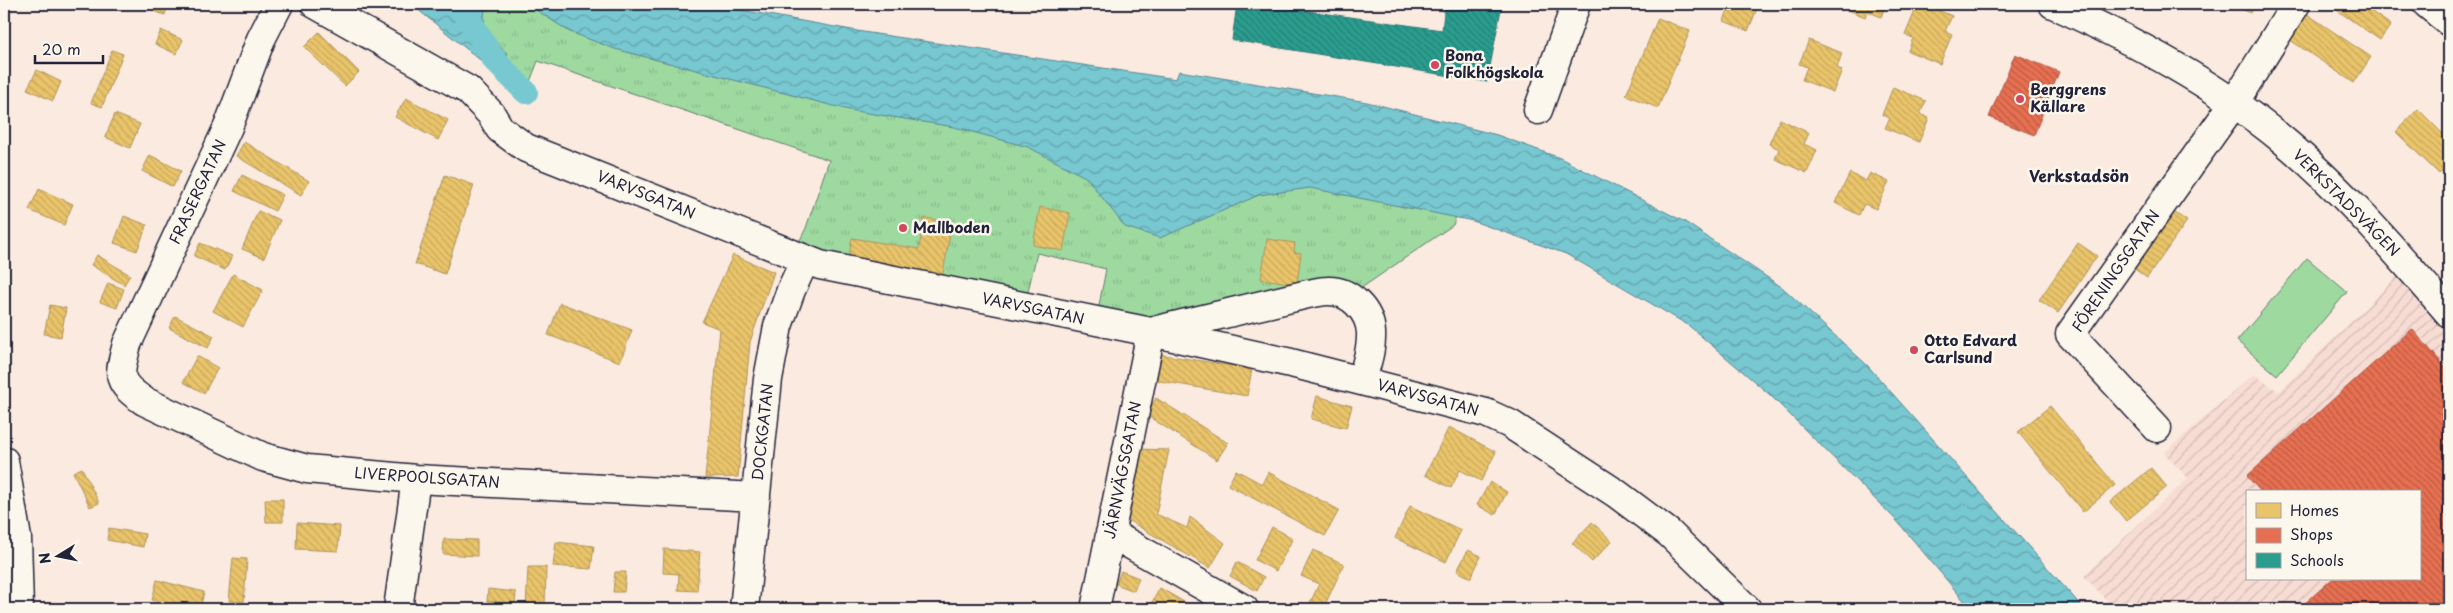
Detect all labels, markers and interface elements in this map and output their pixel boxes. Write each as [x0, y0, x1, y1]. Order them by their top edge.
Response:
scale bar [35, 32, 102, 64]
text: 20 m [42, 37, 81, 60]
place label: Bona Folkhögskola [1445, 43, 1544, 83]
marker: Bona Folkhögskola [1429, 59, 1441, 71]
place label: Berggrens Källare [2030, 77, 2106, 117]
marker: Berggrens Källare [2014, 93, 2026, 105]
street label: FRASERGATAN [162, 135, 231, 248]
street label: VERKSTADSVÄGEN [2288, 143, 2406, 261]
street label: VARVSGATAN [594, 163, 699, 224]
district label: Verkstadsön [2029, 163, 2129, 187]
street label: FÖRENINGSGATAN [2065, 204, 2164, 336]
place label: Mallboden [913, 215, 990, 238]
marker: Mallboden [897, 222, 909, 234]
street label: VARVSGATAN [980, 285, 1087, 330]
place label: Otto Edvard Carlsund [1924, 328, 2017, 368]
marker: Otto Edvard Carlsund [1908, 344, 1920, 356]
street label: VARVSGATAN [1375, 372, 1482, 421]
street label: DOCKGATAN [745, 382, 778, 482]
street label: JÄRNVÄGSGATAN [1097, 399, 1146, 540]
street label: LIVERPOOLSGATAN [354, 460, 501, 493]
legend [2246, 490, 2420, 580]
text: Homes [2290, 498, 2339, 521]
text: Shops [2290, 522, 2333, 545]
north arrow [32, 530, 82, 580]
text: Schools [2290, 548, 2344, 571]
text: N [33, 551, 56, 566]

